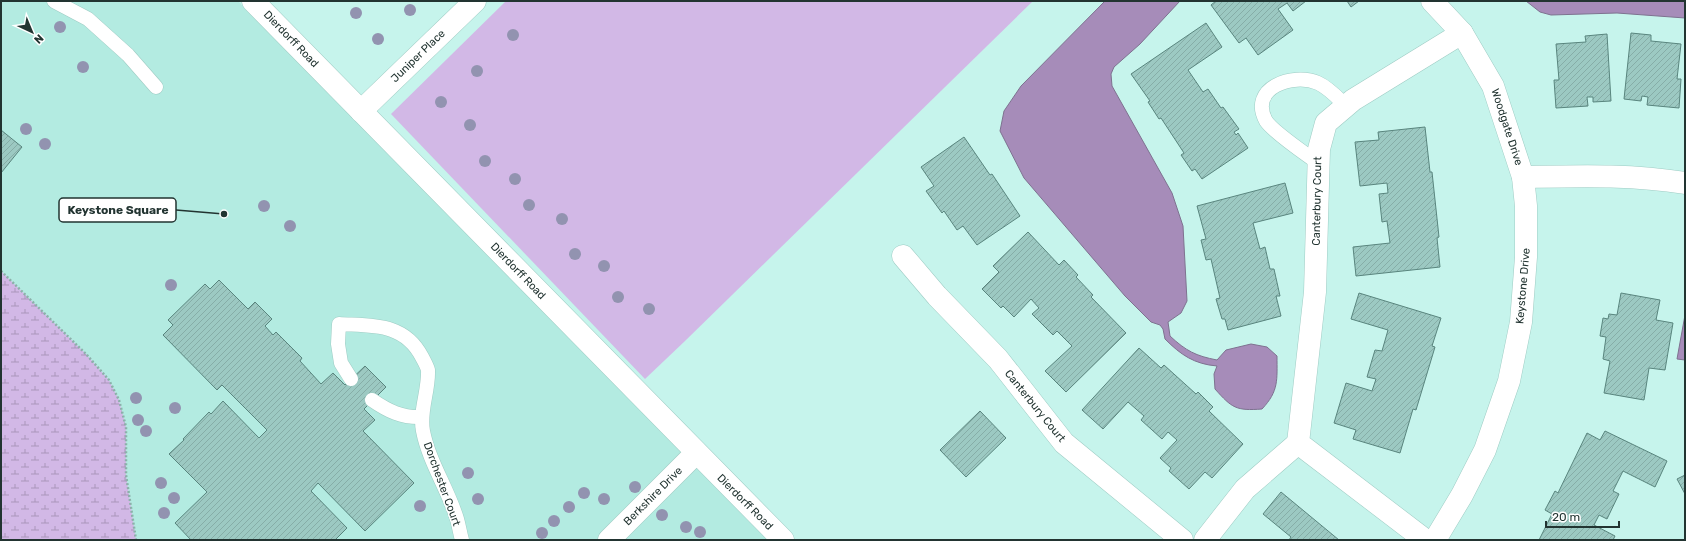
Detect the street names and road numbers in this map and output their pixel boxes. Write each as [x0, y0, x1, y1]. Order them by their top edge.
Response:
street label: Dierdorff Road [261, 8, 321, 70]
street label: Juniper Place [388, 27, 448, 85]
street label: Woodgate Drive [1488, 87, 1526, 167]
street label: Canterbury Court [1310, 156, 1324, 246]
street label: Dierdorff Road [488, 240, 548, 302]
street label: Keystone Drive [1513, 247, 1533, 325]
street label: Canterbury Court [1002, 367, 1069, 445]
street label: Dorchester Court [421, 440, 463, 528]
street label: Berkshire Drive [621, 464, 685, 528]
street label: Dierdorff Road [714, 471, 776, 533]

